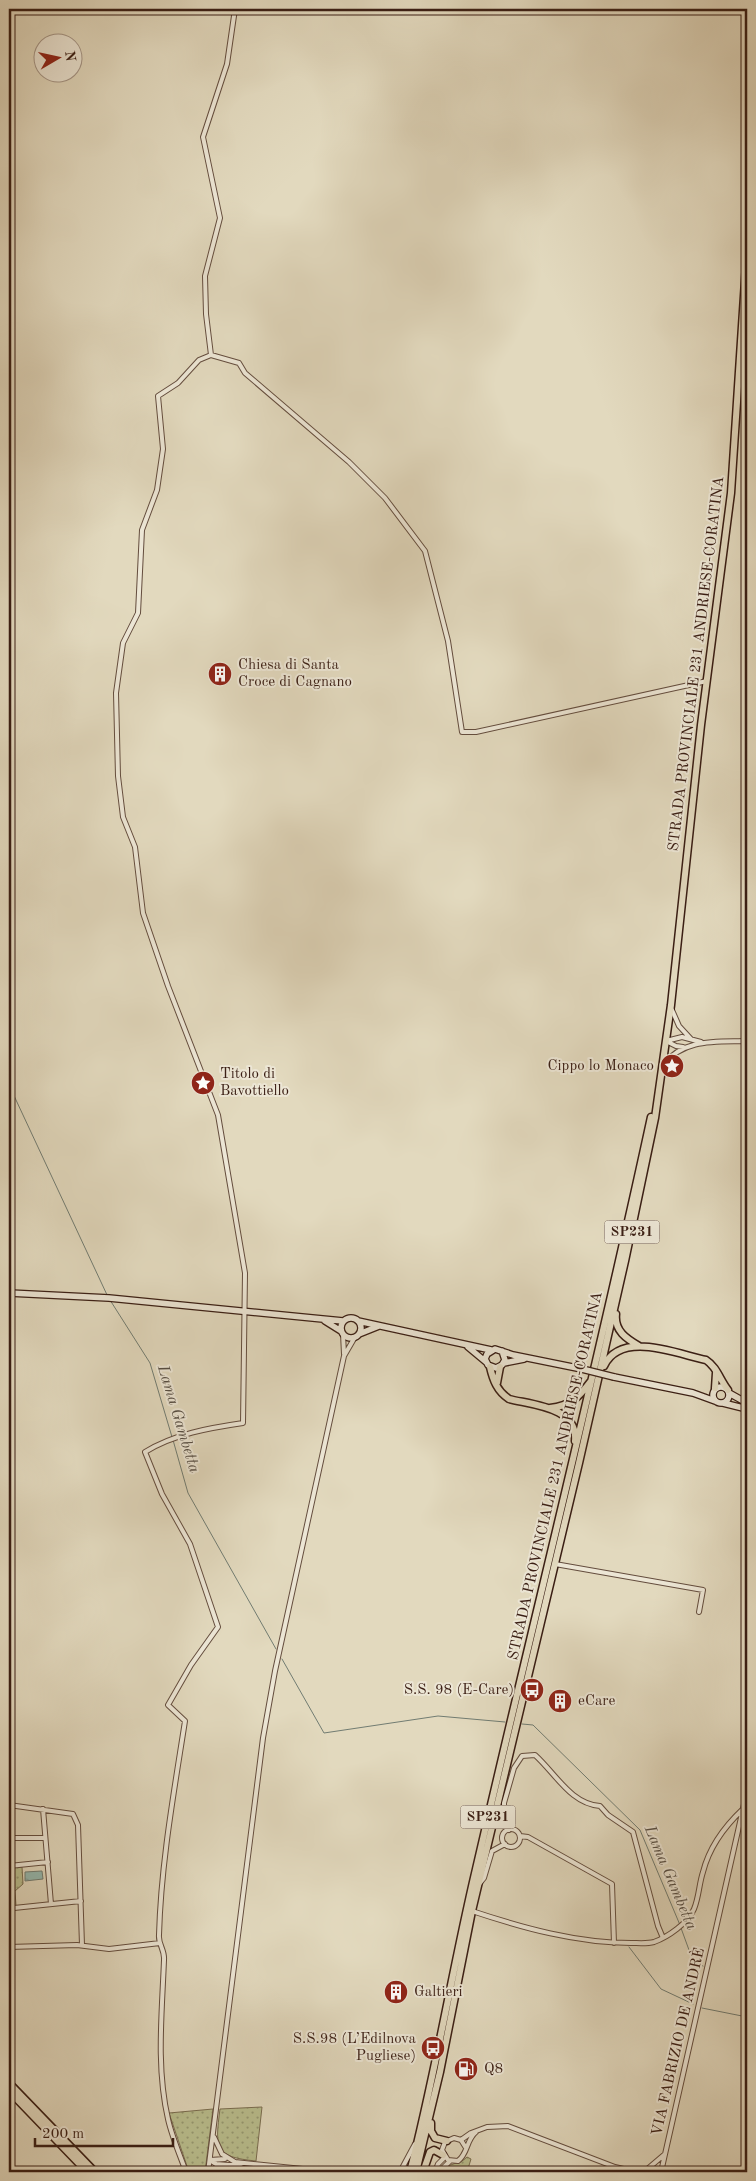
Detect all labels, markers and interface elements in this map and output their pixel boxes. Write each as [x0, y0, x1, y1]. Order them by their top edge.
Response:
north arrow [32, 32, 82, 82]
text: N [62, 50, 78, 63]
street label: STRADA PROVINCIALE 231 ANDRIESE-CORATINA [667, 475, 728, 852]
place label: Chiesa di Santa Croce di Cagnano [238, 658, 352, 690]
building icon: Chiesa di Santa Croce di Cagnano [207, 661, 233, 687]
place icon: Cippo lo Monaco [659, 1053, 685, 1079]
place label: Cippo lo Monaco [548, 1059, 654, 1074]
place label: Titolo di Bavottiello [220, 1067, 289, 1099]
place icon: Titolo di Bavottiello [190, 1070, 216, 1096]
road number: SP231 [604, 1220, 660, 1244]
street label: STRADA PROVINCIALE 231 ANDRIESE-CORATINA [506, 1290, 606, 1662]
water label: Lama Gambetta [154, 1362, 202, 1475]
bus stop icon: S.S. 98 (E-Care) [519, 1677, 545, 1703]
place label: S.S. 98 (E-Care) [404, 1683, 514, 1698]
building icon: eCare [547, 1688, 573, 1714]
place label: eCare [578, 1694, 616, 1709]
road number: SP231 [460, 1805, 516, 1828]
water label: Lama Gambetta [640, 1823, 699, 1933]
street label: VIA FABRIZIO DE ANDRÈ [647, 1946, 708, 2138]
building icon: Galtieri [383, 1979, 409, 2005]
place label: Galtieri [414, 1985, 463, 2000]
place label: S.S.98 (L’Edilnova Pugliese) [293, 2032, 417, 2064]
bus stop icon: S.S.98 (L’Edilnova Pugliese) [420, 2035, 446, 2061]
fuel station icon: Q8 [453, 2056, 479, 2082]
place label: Q8 [484, 2062, 503, 2077]
scale bar [35, 2116, 172, 2148]
text: 200 m [42, 2127, 84, 2142]

